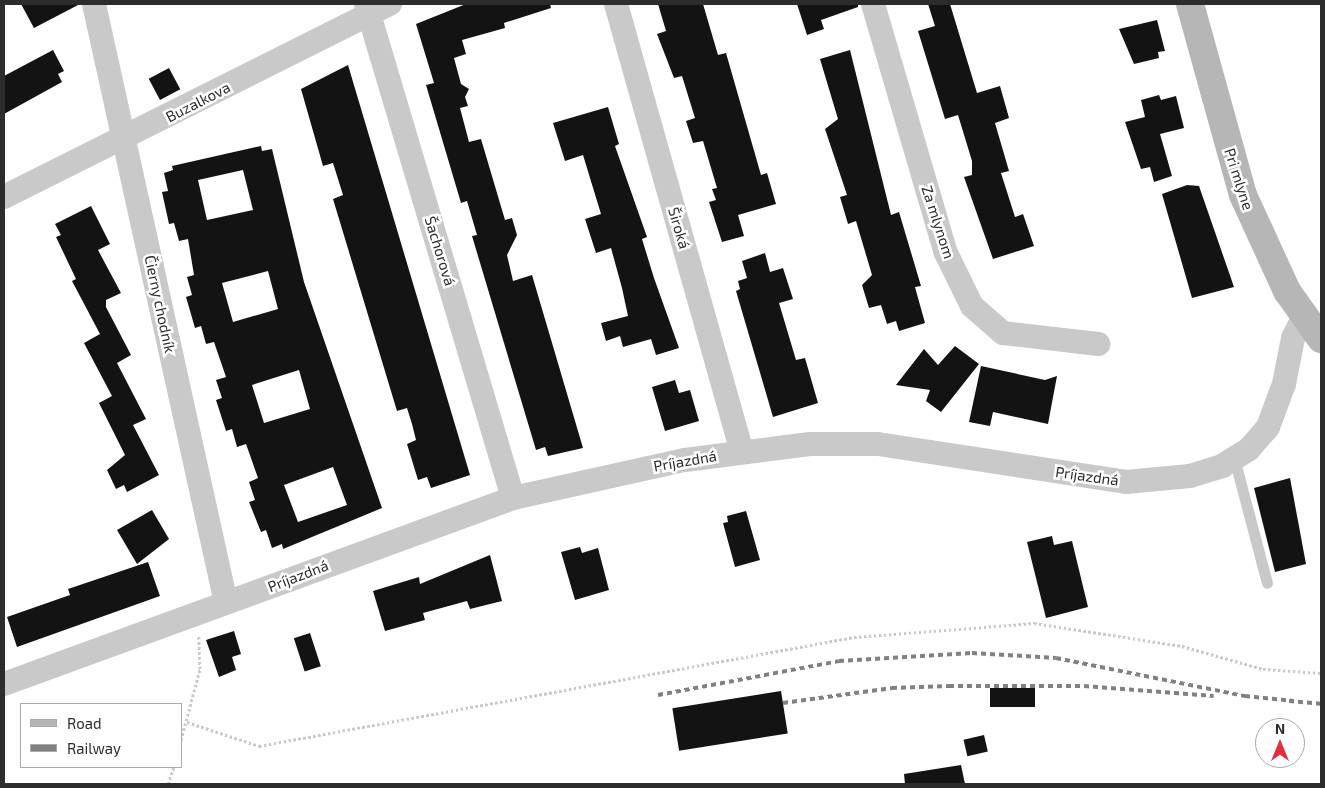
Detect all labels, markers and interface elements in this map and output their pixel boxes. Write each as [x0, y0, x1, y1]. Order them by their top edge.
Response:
street label: Buzalkova [163, 78, 233, 126]
street label: Pri mlyne [1221, 146, 1257, 212]
street label: Za mlynom [918, 183, 958, 261]
street label: Široká [665, 205, 693, 251]
street label: Šachorová [421, 214, 459, 288]
street label: Čierny chodník [141, 253, 179, 355]
street label: Príjazdná [652, 447, 718, 475]
street label: Príjazdná [1054, 463, 1120, 489]
street label: Príjazdná [265, 556, 331, 596]
legend [20, 703, 182, 768]
text: Road [67, 714, 102, 732]
north arrow [1255, 718, 1305, 768]
text: N [1275, 720, 1285, 737]
text: Railway [67, 739, 121, 757]

